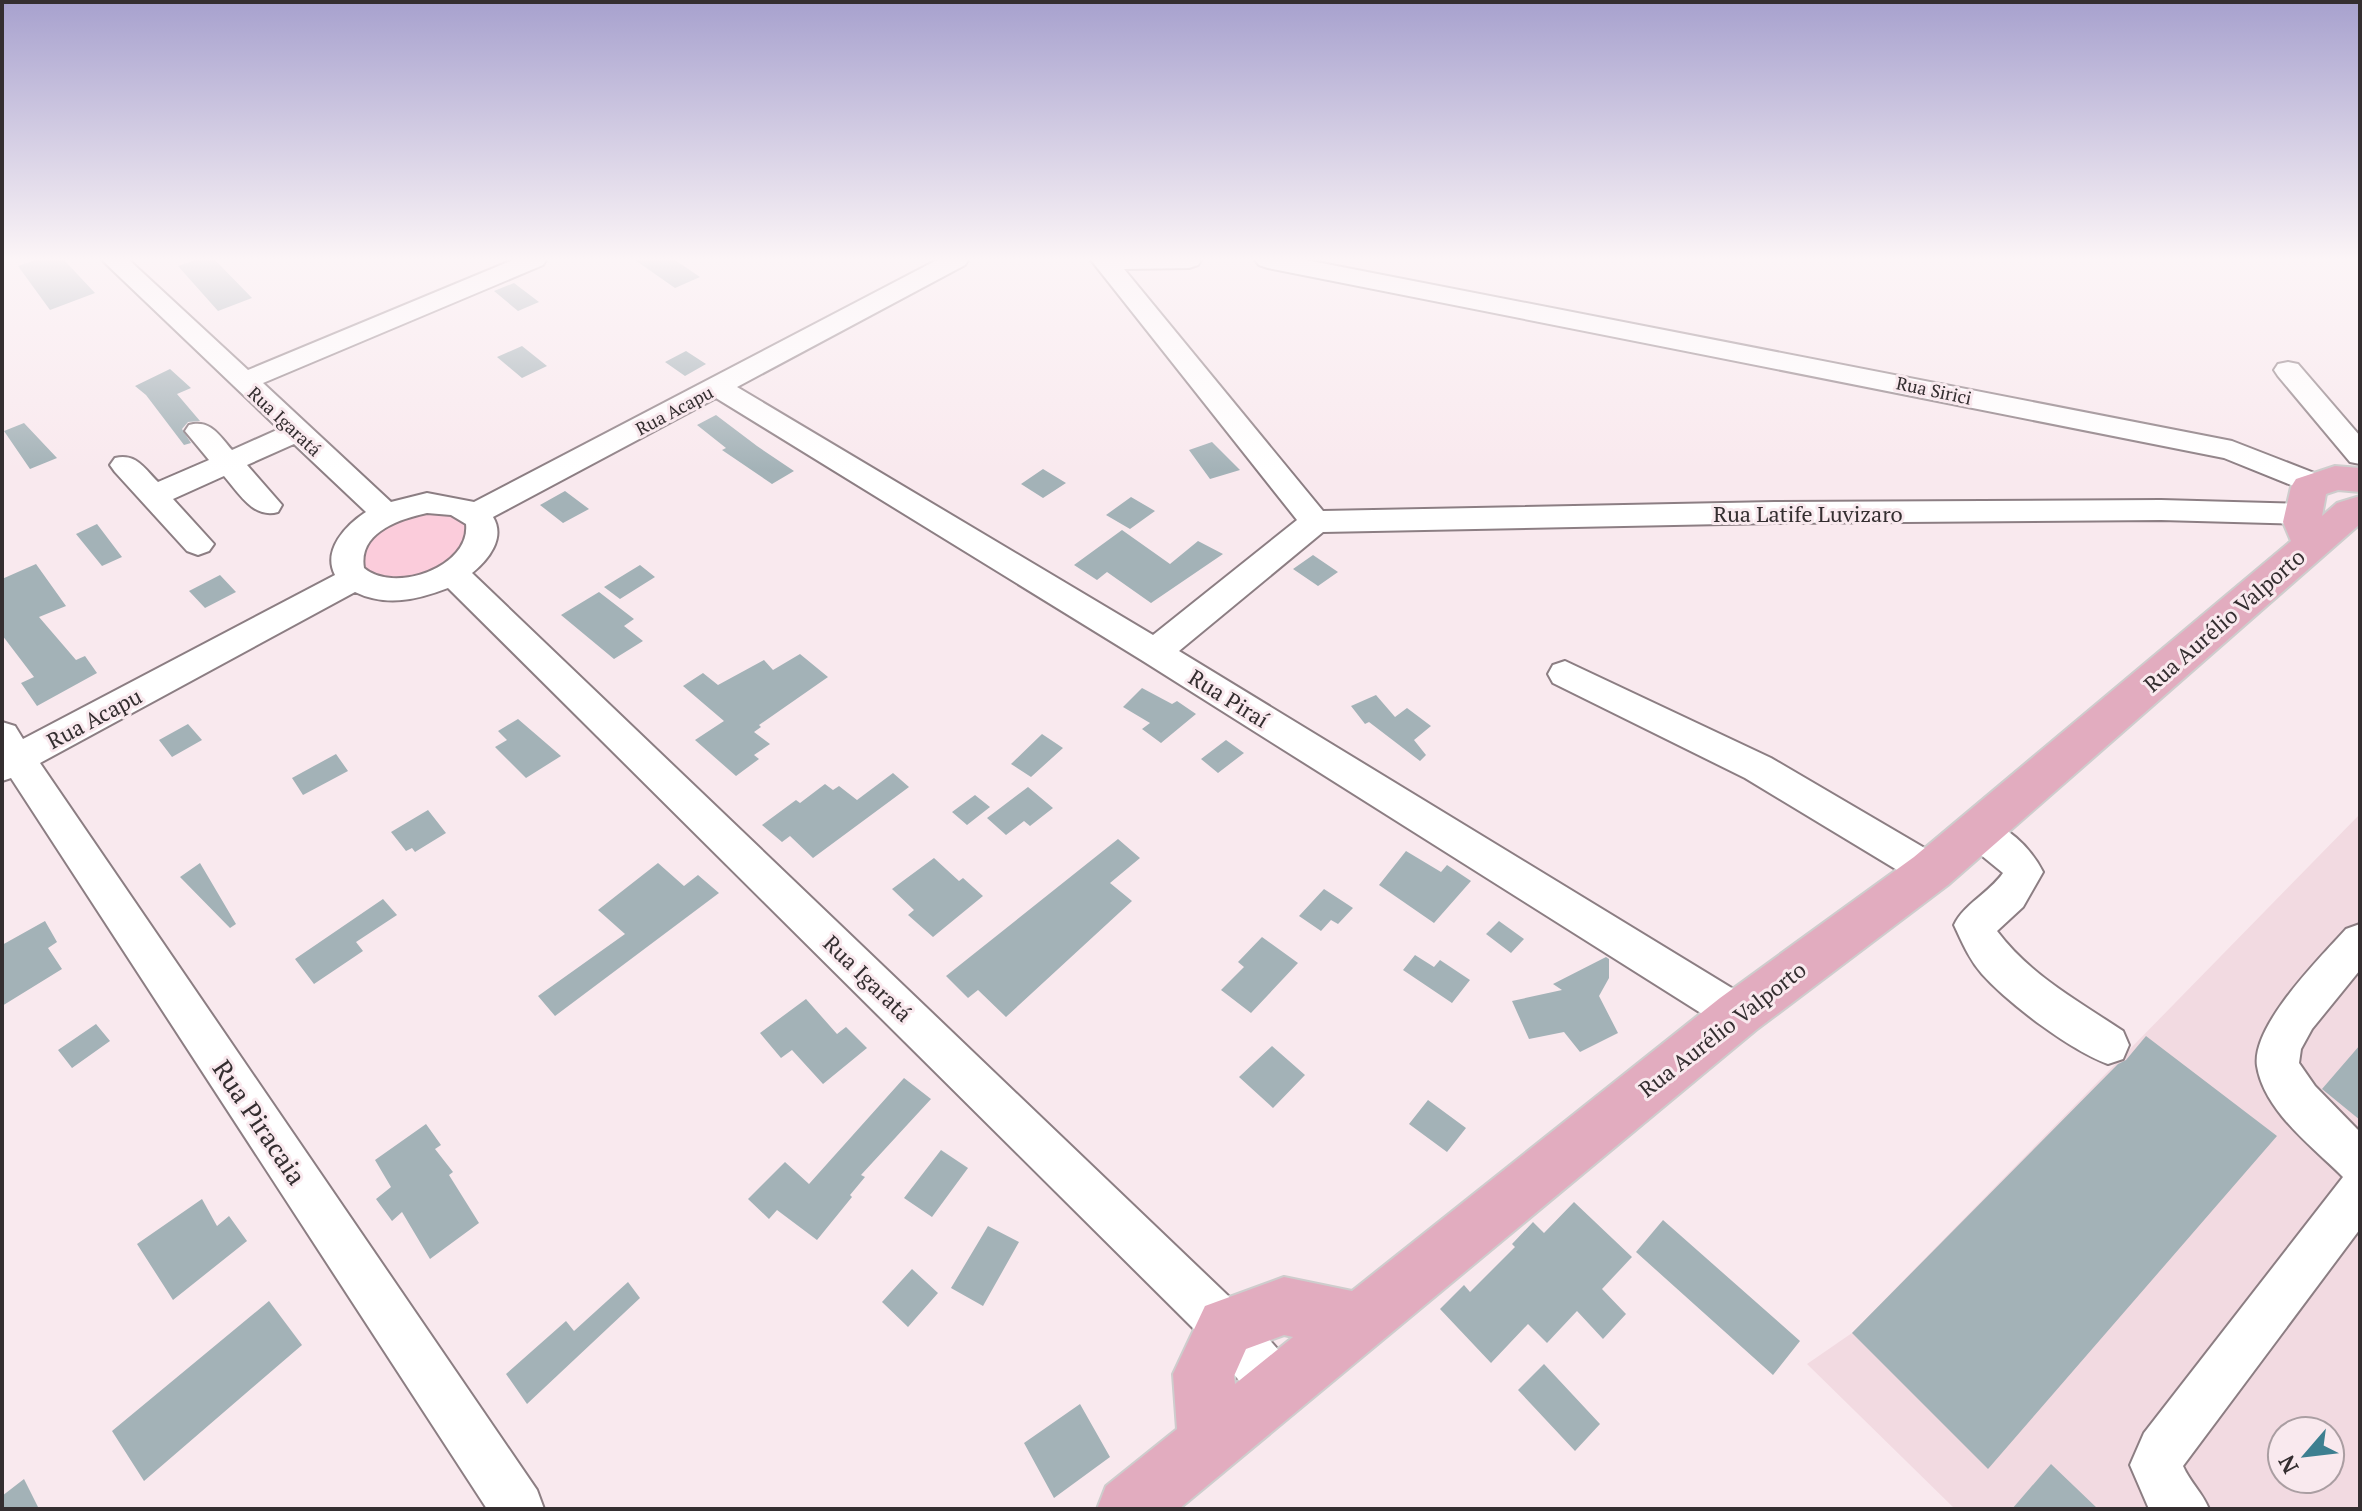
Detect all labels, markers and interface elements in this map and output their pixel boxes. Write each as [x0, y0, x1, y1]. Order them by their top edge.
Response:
street label: Rua Sirici [1894, 370, 1974, 410]
street label: Rua Acapu [631, 380, 717, 440]
street label: Rua Igaratá [243, 381, 327, 461]
street label: Rua Latife Luvizaro [1713, 499, 1903, 528]
street label: Rua Aurélio Valporto [2137, 542, 2311, 698]
street label: Rua Piraí [1184, 662, 1275, 734]
street label: Rua Acapu [42, 681, 147, 755]
street label: Rua Igaratá [818, 929, 918, 1027]
street label: Rua Aurélio Valporto [1633, 955, 1811, 1103]
street label: Rua Piracaia [206, 1053, 314, 1191]
north arrow [2266, 1415, 2346, 1495]
text: N [2271, 1450, 2305, 1479]

